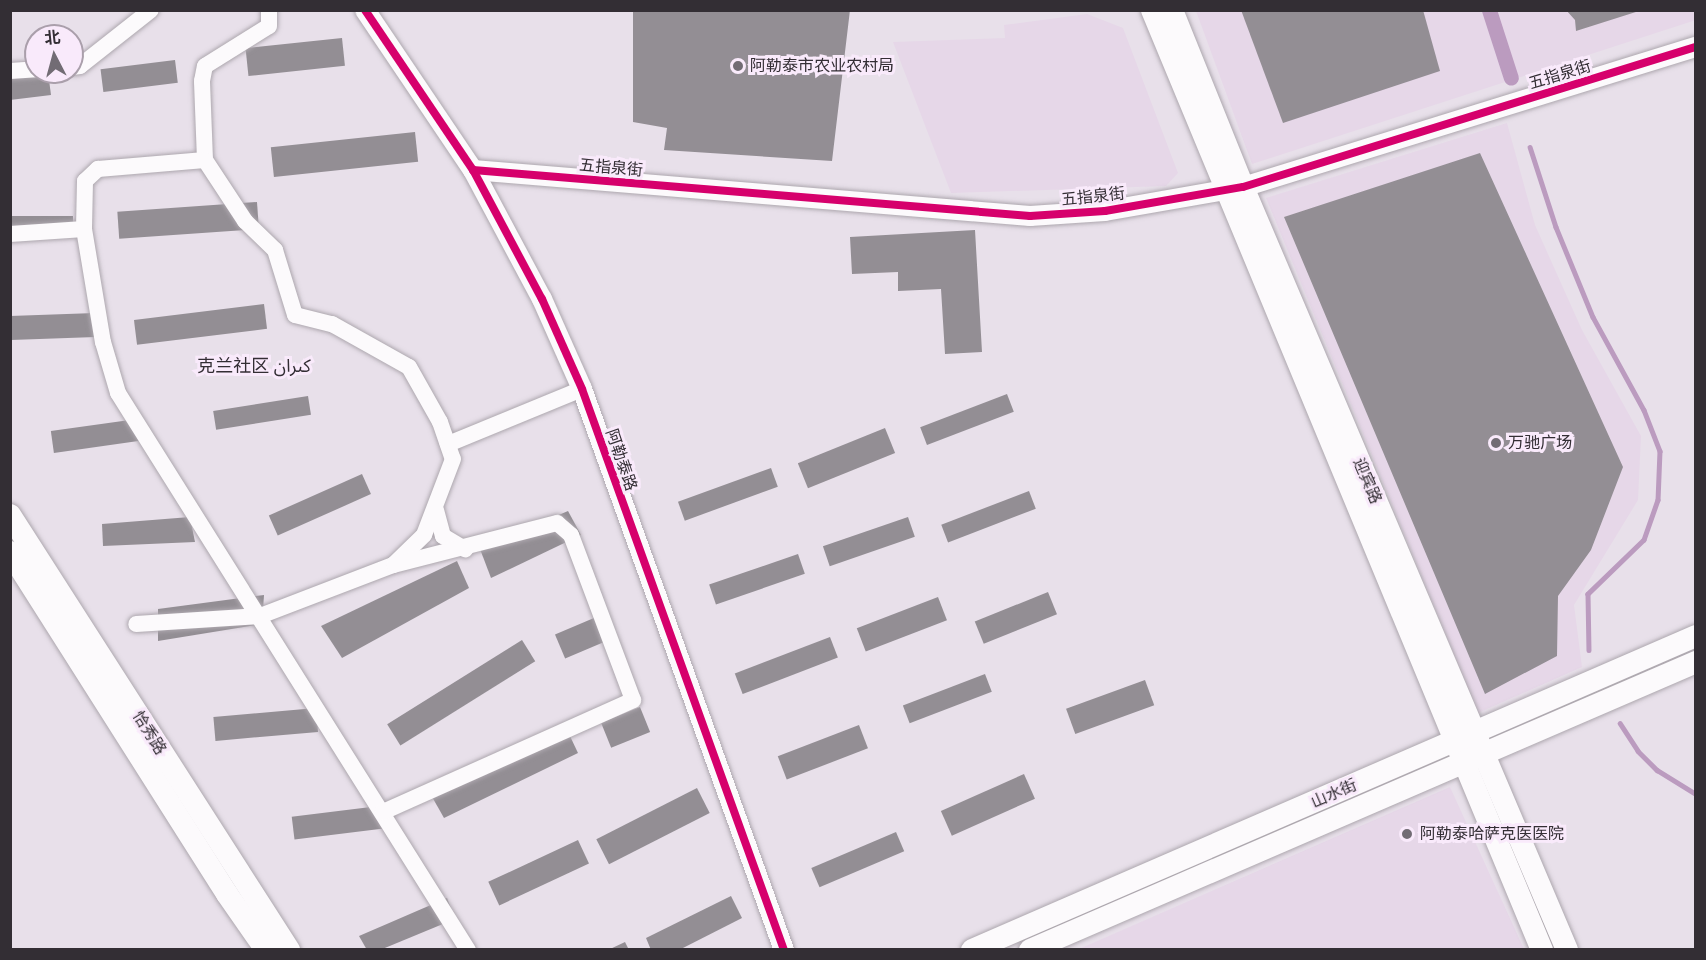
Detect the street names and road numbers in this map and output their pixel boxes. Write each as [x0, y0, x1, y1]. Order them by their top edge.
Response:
street label: 五指泉街 [1527, 56, 1593, 94]
street label: 五指泉街 [578, 156, 644, 180]
street label: 五指泉街 [1060, 184, 1126, 210]
street label: 阿勒泰路 [602, 427, 640, 493]
street label: 迎宾路 [1349, 455, 1385, 507]
street label: 恰秀路 [128, 708, 170, 758]
street label: 山水街 [1308, 776, 1360, 812]

